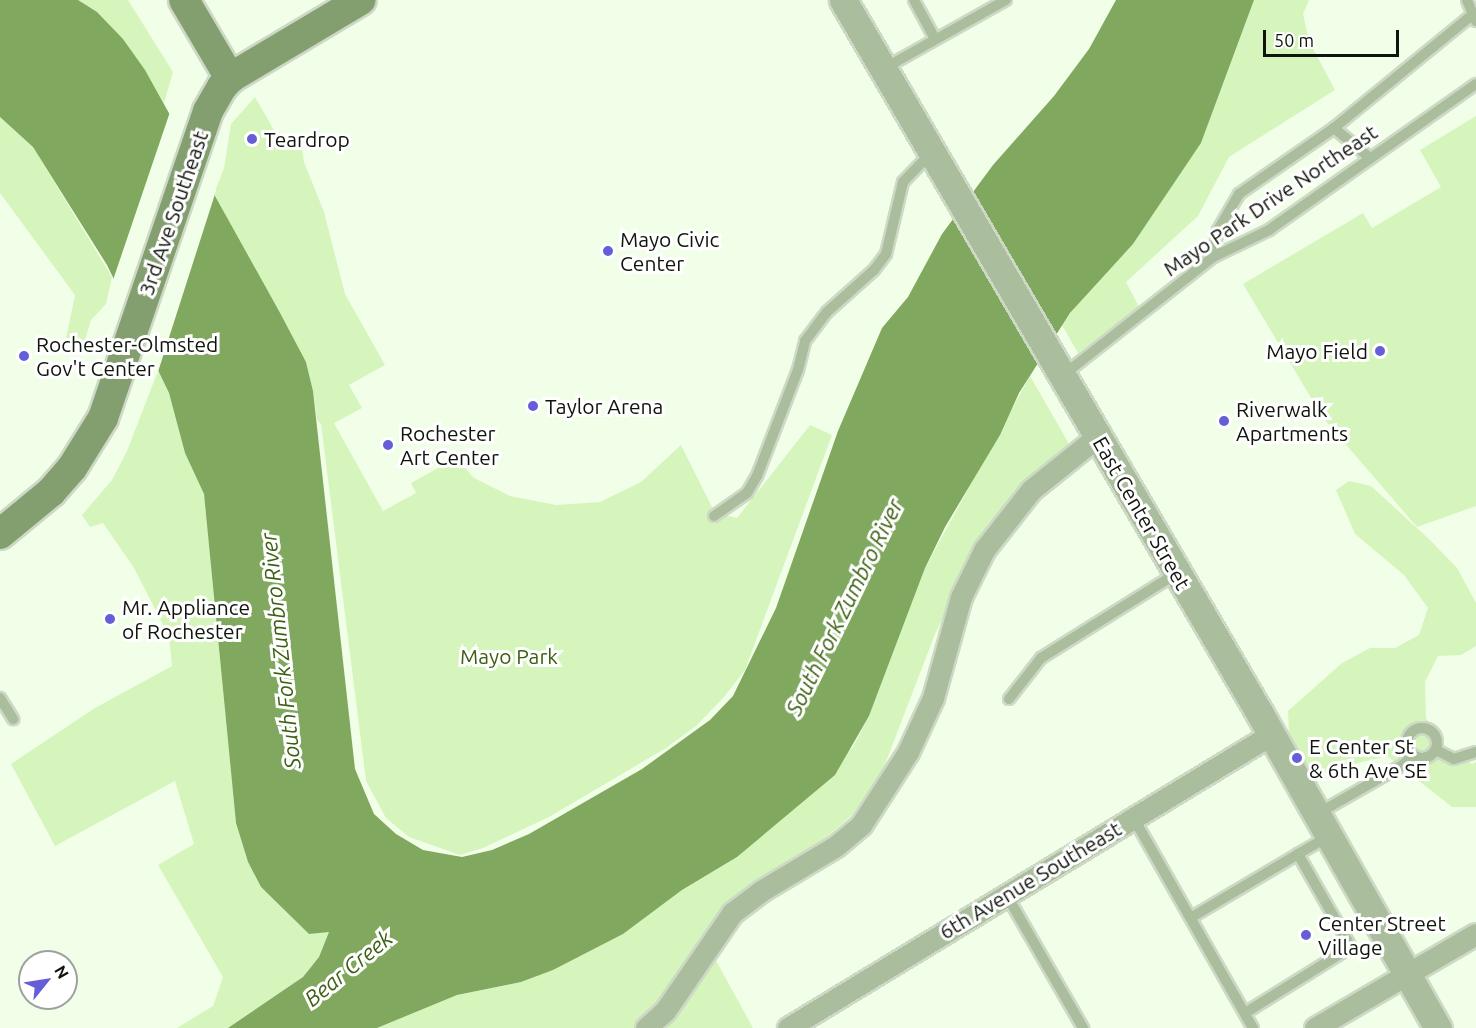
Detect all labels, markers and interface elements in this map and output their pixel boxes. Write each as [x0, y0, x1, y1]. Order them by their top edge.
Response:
scale bar [1266, 18, 1402, 56]
text: 50 m [1274, 30, 1314, 50]
street label: Mayo Park Drive Northeast [1158, 119, 1382, 281]
place label: Teardrop [264, 126, 350, 152]
street label: 3rd Ave Southeast [133, 128, 213, 298]
marker: Teardrop [245, 132, 259, 146]
place label: Mayo Civic Center [620, 226, 719, 276]
marker: Mayo Civic Center [601, 244, 615, 258]
place label: Rochester-Olmsted Gov't Center [36, 331, 218, 381]
place label: Mayo Field [1266, 338, 1368, 364]
marker: Mayo Field [1373, 344, 1387, 358]
marker: Rochester-Olmsted Gov't Center [17, 349, 31, 363]
place label: Taylor Arena [545, 393, 663, 419]
place label: Riverwalk Apartments [1236, 396, 1348, 446]
marker: Taylor Arena [526, 399, 540, 413]
marker: Riverwalk Apartments [1217, 414, 1231, 428]
place label: Rochester Art Center [400, 420, 499, 470]
street label: East Center Street [1088, 432, 1196, 594]
marker: Rochester Art Center [381, 438, 395, 452]
water label: South Fork Zumbro River [780, 495, 908, 719]
water label: South Fork Zumbro River [254, 532, 306, 770]
place label: Mr. Appliance of Rochester [122, 594, 250, 644]
marker: Mr. Appliance of Rochester [103, 612, 117, 626]
park label: Mayo Park [460, 643, 558, 669]
place label: E Center St & 6th Ave SE [1309, 733, 1427, 783]
marker: E Center St & 6th Ave SE [1290, 751, 1304, 765]
street label: 6th Avenue Southeast [934, 816, 1126, 944]
place label: Center Street Village [1318, 910, 1446, 960]
water label: Bear Creek [299, 924, 397, 1012]
marker: Center Street Village [1299, 928, 1313, 942]
north arrow [18, 950, 78, 1010]
text: N [51, 962, 73, 982]

